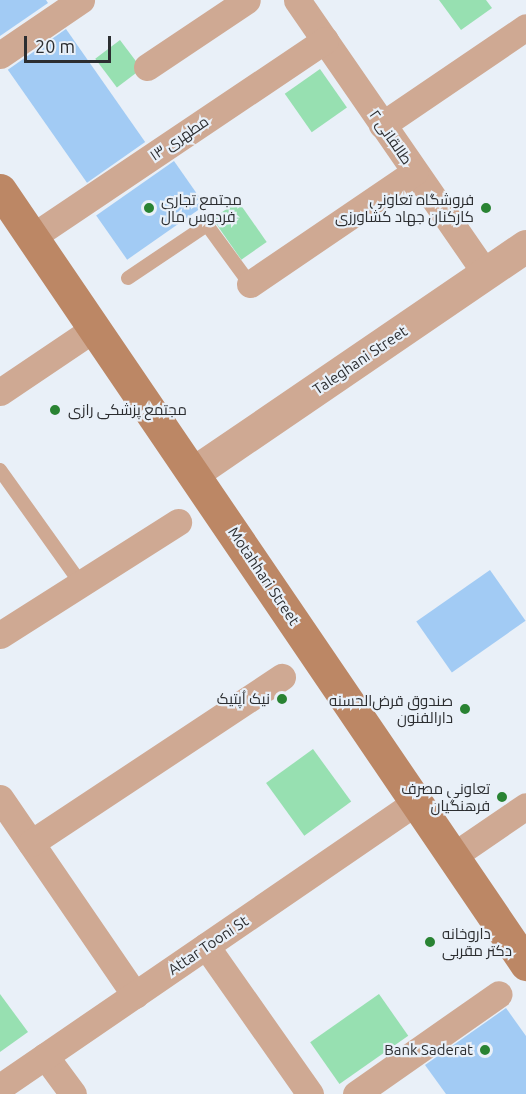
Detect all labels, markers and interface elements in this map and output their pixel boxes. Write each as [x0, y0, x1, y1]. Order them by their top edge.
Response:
scale bar [27, 24, 114, 62]
text: 20 m [35, 36, 75, 56]
street label: طالقانی ۲ [366, 106, 416, 168]
street label: مطهری ۱۳ [146, 112, 212, 164]
place label: مجتمع تجاری فردوس مال [161, 190, 242, 225]
place label: فروشگاه تعاونی کارکنان جهاد کشاورزی [335, 190, 474, 225]
marker: مجتمع تجاری فردوس مال [142, 201, 156, 215]
marker: فروشگاه تعاونی کارکنان جهاد کشاورزی [479, 201, 493, 215]
street label: Taleghani Street [309, 322, 411, 398]
marker: مجتمع پزشکی رازی [46, 401, 64, 419]
place label: مجتمع پزشکی رازی [68, 401, 187, 419]
street label: Motahhari Street [224, 523, 304, 629]
place label: نیک اُپتیک [217, 690, 270, 708]
place label: صندوق قرض‌الحسنه دارالفنون [329, 691, 453, 726]
marker: نیک اُپتیک [275, 692, 289, 706]
marker: صندوق قرض‌الحسنه دارالفنون [458, 702, 472, 716]
place label: تعاونی مصرف فرهنگیان [401, 779, 490, 814]
marker: تعاونی مصرف فرهنگیان [495, 790, 509, 804]
street label: Attar Tooni St [164, 912, 252, 978]
place label: داروخانه دکتر مقربی [442, 924, 512, 959]
marker: داروخانه دکتر مقربی [423, 935, 437, 949]
place label: Bank Saderat [384, 1041, 473, 1059]
marker: Bank Saderat [478, 1043, 492, 1057]

